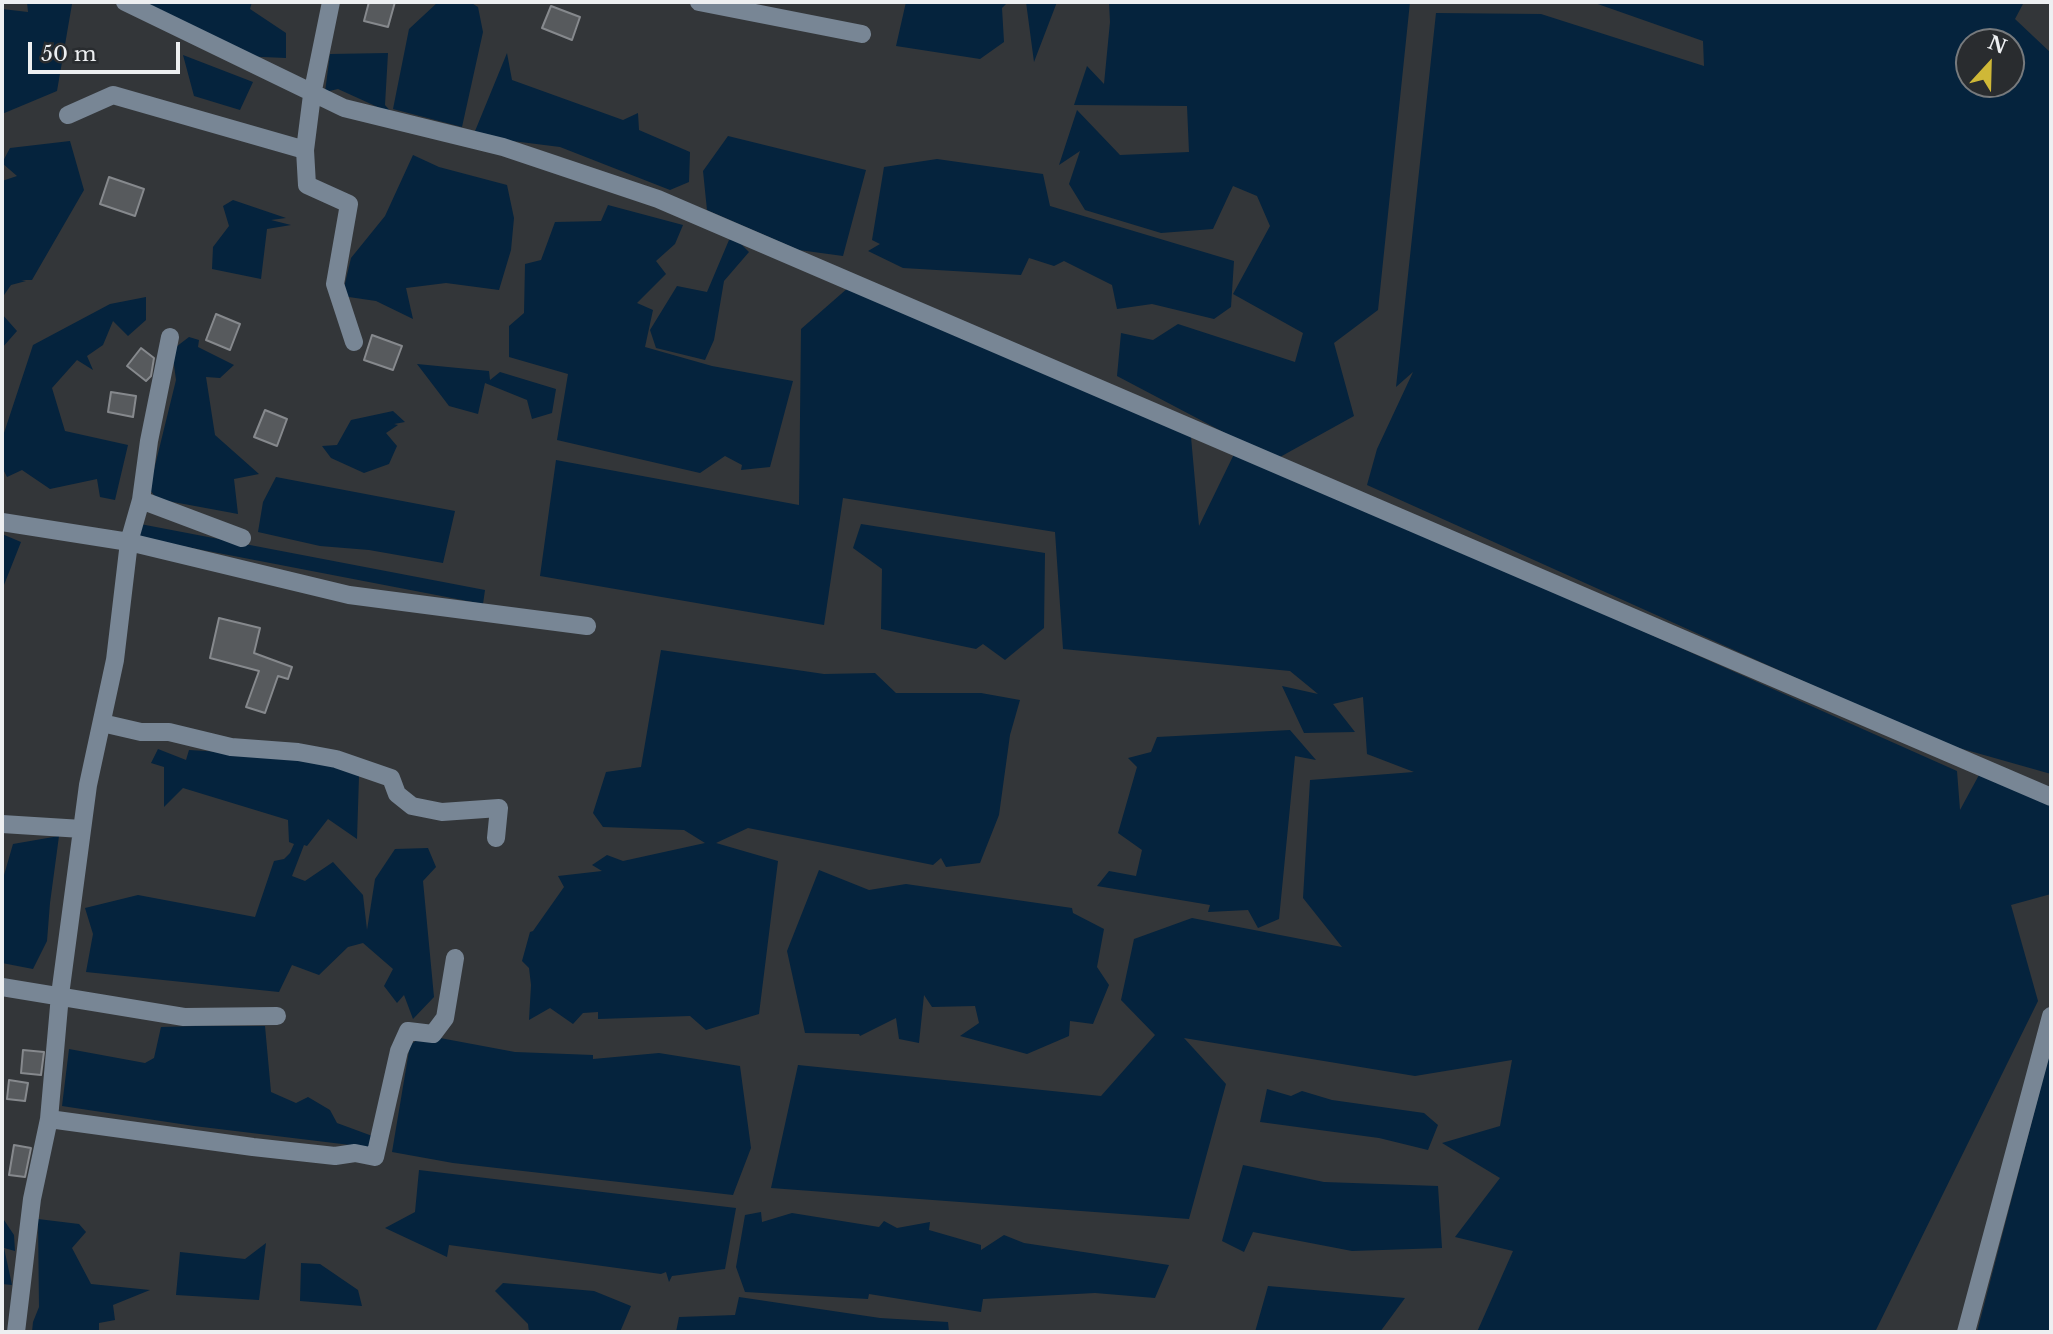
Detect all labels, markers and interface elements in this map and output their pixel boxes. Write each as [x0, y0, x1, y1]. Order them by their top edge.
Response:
scale bar [32, 28, 184, 72]
north arrow [1955, 28, 2025, 98]
text: N [1985, 31, 2010, 59]
text: 50 m [41, 41, 96, 67]

